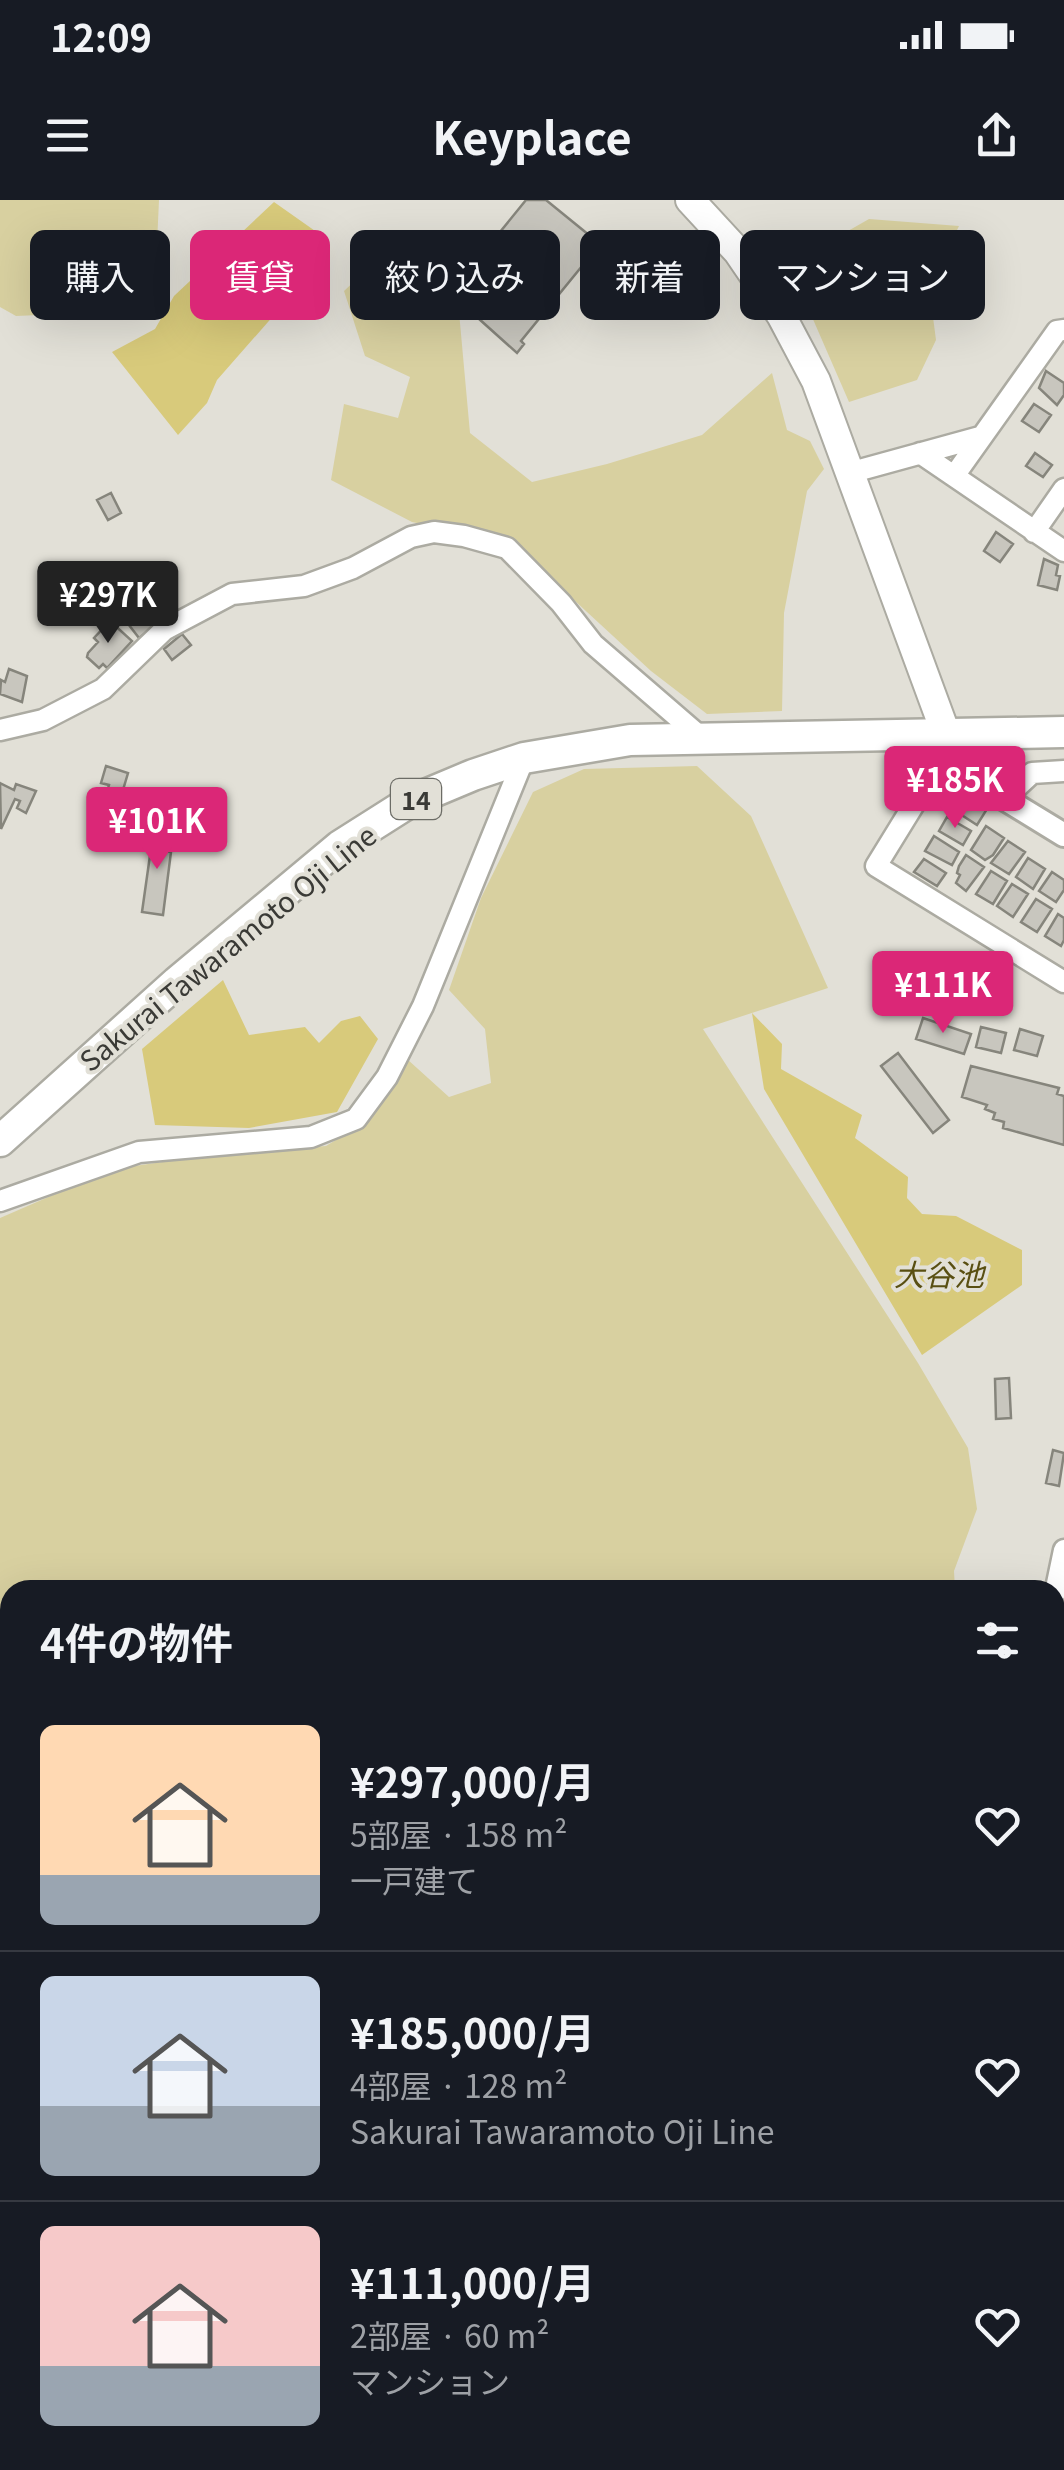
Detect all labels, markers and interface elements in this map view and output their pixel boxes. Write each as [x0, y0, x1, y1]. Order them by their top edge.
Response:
text: 12:09 [50, 8, 152, 63]
text: Keyplace [432, 103, 632, 168]
icon: menu [40, 108, 95, 163]
icon: share [969, 108, 1024, 163]
chip: 購入 [30, 230, 170, 320]
chip: 賃貸 [190, 230, 330, 320]
chip: 絞り込み [350, 230, 560, 320]
chip: 新着 [580, 230, 720, 320]
chip: マンション [740, 230, 985, 320]
pin: ¥297K [38, 561, 178, 646]
text: ¥297K [59, 570, 157, 616]
pin: ¥185K [885, 746, 1025, 831]
text: ¥185K [906, 755, 1004, 801]
road number: 14 [391, 779, 441, 819]
pin: ¥101K [87, 787, 227, 872]
text: ¥101K [108, 796, 206, 842]
street label: Sakurai Tawaramoto Oji Line [70, 815, 384, 1079]
pin: ¥111K [873, 951, 1013, 1036]
text: ¥111K [894, 960, 992, 1006]
water label: 大谷池 [894, 1251, 987, 1295]
text: 4件の物件 [40, 1610, 233, 1671]
icon: filters [970, 1613, 1025, 1668]
text: ¥297,000/月 [350, 1749, 595, 1810]
icon: home [120, 1765, 240, 1885]
icon: heart [970, 1798, 1025, 1853]
text: 5部屋 · 158 m² [350, 1810, 567, 1856]
text: 一戸建て [350, 1856, 478, 1902]
text: ¥185,000/月 [350, 2000, 595, 2061]
icon: home [120, 2016, 240, 2136]
icon: heart [970, 2049, 1025, 2104]
text: 4部屋 · 128 m² [350, 2061, 567, 2107]
text: Sakurai Tawaramoto Oji Line [350, 2107, 775, 2153]
text: ¥111,000/月 [350, 2250, 595, 2311]
icon: home [120, 2266, 240, 2386]
icon: heart [970, 2299, 1025, 2354]
text: 2部屋 · 60 m² [350, 2311, 550, 2357]
text: マンション [350, 2357, 510, 2403]

